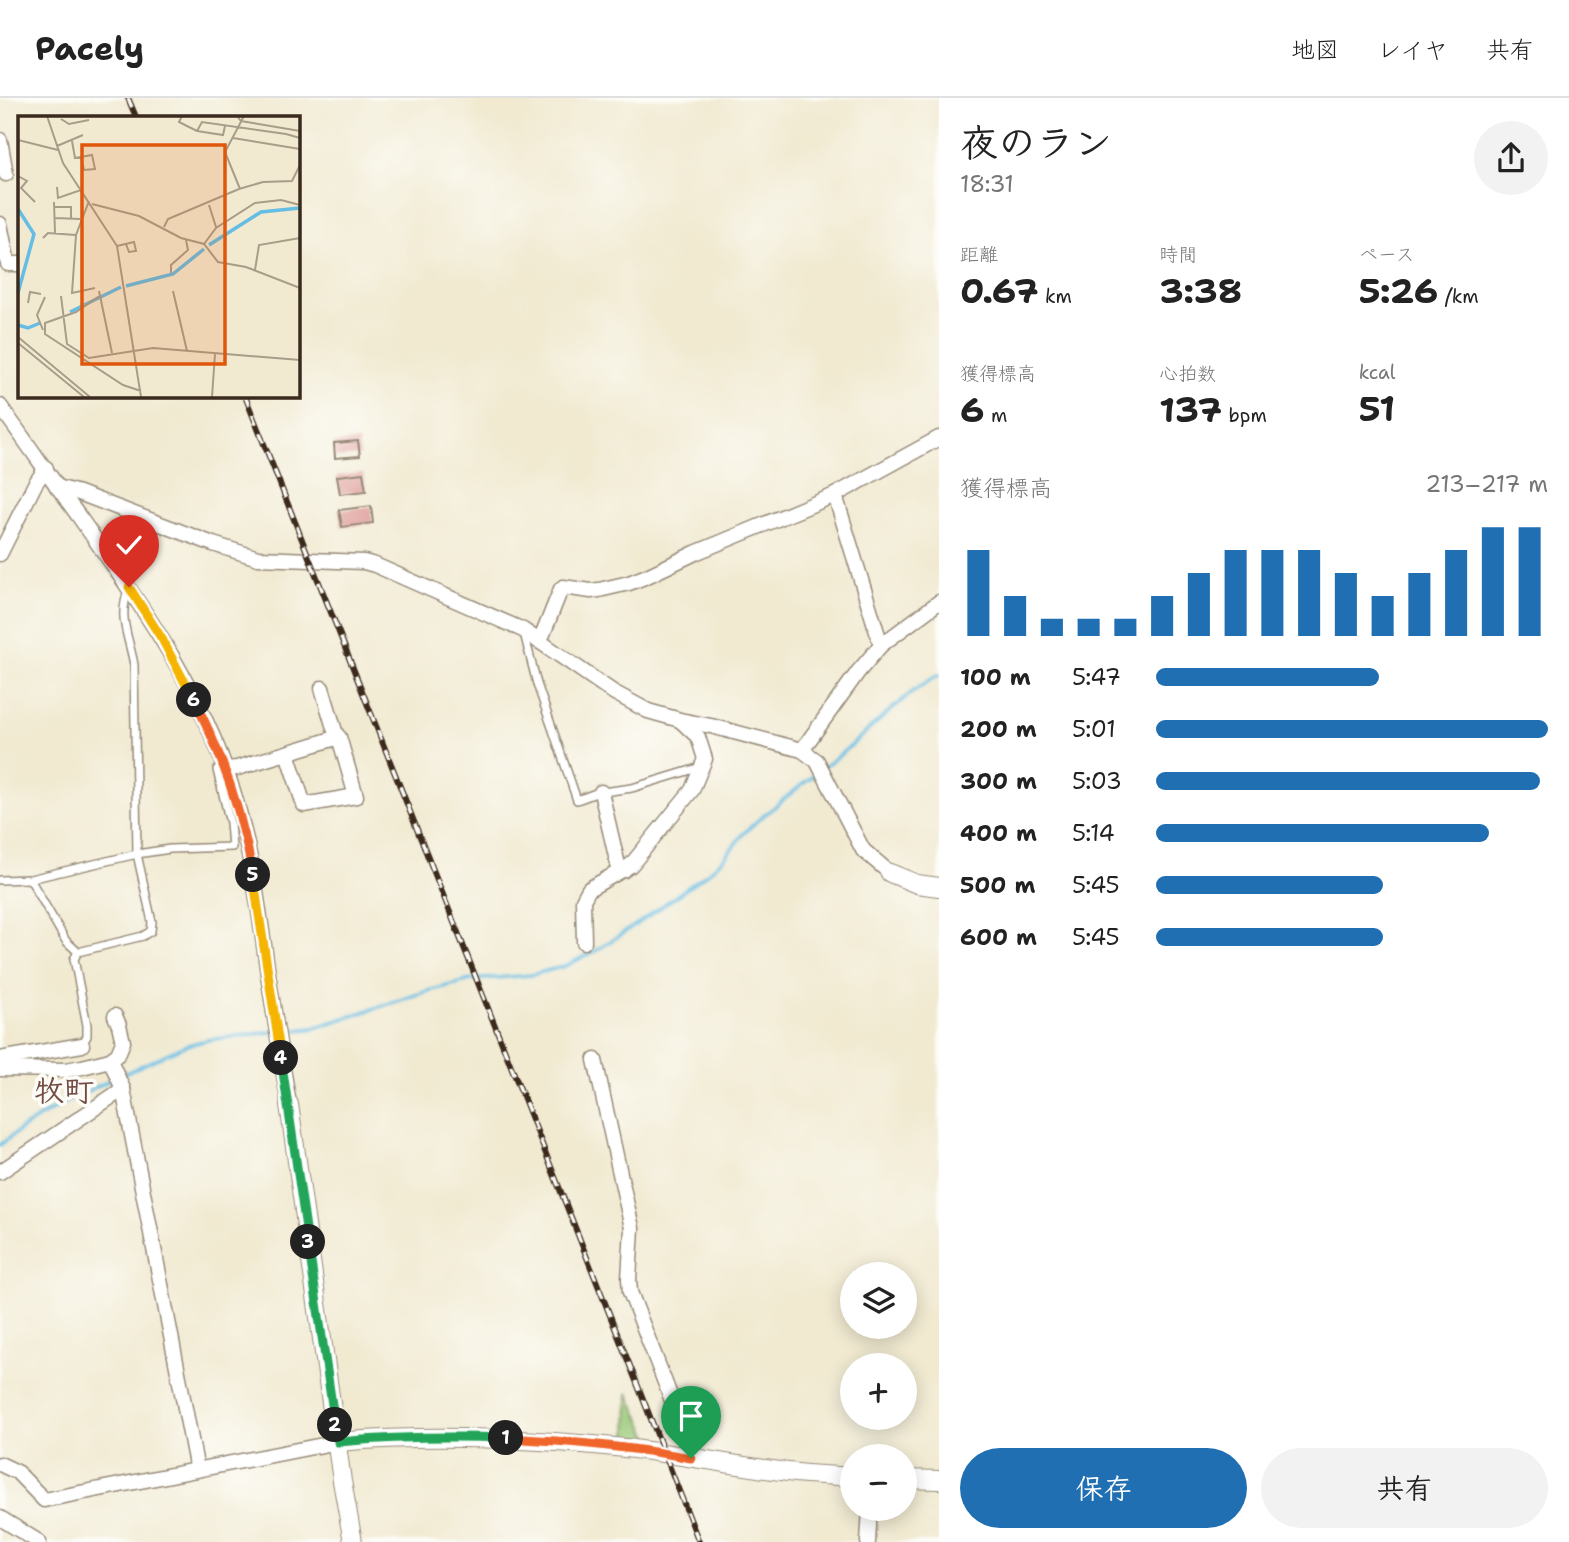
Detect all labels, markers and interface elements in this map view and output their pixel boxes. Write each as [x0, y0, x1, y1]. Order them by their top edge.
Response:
text: Pacely [35, 26, 144, 71]
text: 地図 [1291, 34, 1339, 66]
text: レイヤ [1377, 34, 1448, 66]
text: 共有 [1486, 34, 1534, 66]
inset map [18, 116, 299, 397]
text: 夜のラン [960, 117, 1112, 168]
button: share [1474, 121, 1548, 195]
text: 18:31 [960, 169, 1014, 199]
text: 距離 [960, 242, 998, 267]
text: 時間 [1159, 242, 1197, 267]
text: ペース [1359, 242, 1415, 267]
text: 0.67 [960, 267, 1039, 314]
text: 3:38 [1159, 267, 1242, 314]
text: 5:26 [1359, 267, 1438, 314]
text: km [1039, 284, 1072, 309]
text: /km [1438, 284, 1479, 309]
text: kcal [1359, 360, 1396, 385]
text: 獲得標高 [960, 361, 1036, 386]
text: 心拍数 [1159, 361, 1216, 386]
text: 51 [1359, 385, 1395, 432]
text: 6 [960, 386, 985, 433]
text: 137 [1159, 386, 1222, 433]
text: m [985, 403, 1007, 428]
text: bpm [1222, 403, 1267, 428]
text: 213–217 m [1425, 469, 1548, 499]
text: 獲得標高 [960, 473, 1052, 503]
pin [99, 515, 159, 587]
icon: check [110, 526, 148, 564]
text: 100 m [960, 662, 1031, 692]
text: 5:47 [1072, 662, 1121, 692]
pin: 6 [176, 682, 212, 718]
text: 6 [187, 687, 200, 712]
text: 200 m [960, 714, 1037, 744]
text: 5:01 [1072, 714, 1116, 744]
text: 300 m [960, 766, 1037, 796]
text: 5:03 [1072, 766, 1122, 796]
text: 400 m [960, 818, 1037, 848]
text: 5:14 [1072, 818, 1115, 848]
pin: 5 [236, 858, 270, 892]
text: 5 [247, 862, 258, 887]
text: 500 m [960, 870, 1035, 900]
text: 5:45 [1072, 870, 1120, 900]
text: 600 m [960, 922, 1037, 952]
text: 5:45 [1072, 922, 1120, 952]
pin: 4 [264, 1040, 298, 1076]
text: 4 [274, 1045, 287, 1070]
district label: 牧町 [34, 1070, 94, 1111]
pin: 3 [290, 1224, 326, 1260]
text: 3 [301, 1229, 314, 1254]
map controls [840, 1262, 917, 1521]
button: layers [840, 1262, 917, 1339]
button: + [840, 1353, 917, 1430]
pin [661, 1386, 721, 1458]
icon: arrive [672, 1397, 710, 1435]
pin: 2 [318, 1408, 352, 1442]
text: 2 [328, 1412, 341, 1437]
pin: 1 [489, 1420, 524, 1456]
text: 1 [501, 1425, 510, 1450]
button: − [840, 1444, 917, 1521]
button: 保存 [960, 1448, 1247, 1528]
button: 共有 [1261, 1448, 1548, 1528]

